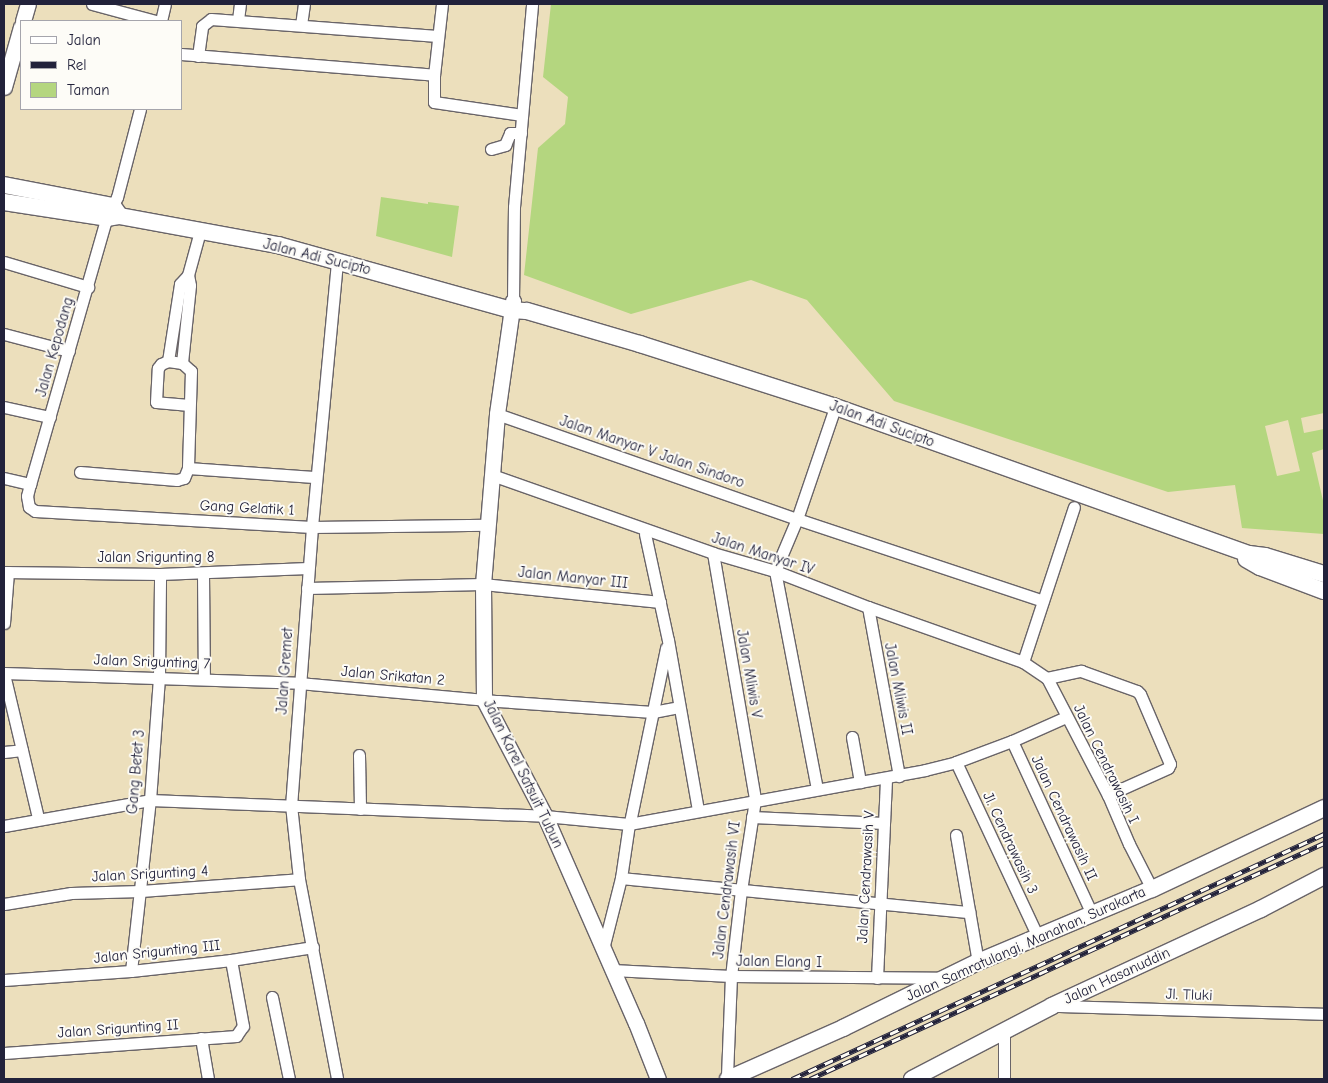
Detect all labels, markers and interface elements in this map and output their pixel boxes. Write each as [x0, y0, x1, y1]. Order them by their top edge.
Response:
legend [20, 20, 182, 110]
text: Jalan [67, 31, 101, 49]
text: Rel [67, 56, 87, 74]
text: Taman [67, 81, 110, 99]
street label: Jalan Adi Sucipto [261, 235, 373, 279]
street label: Jalan Kepodang [32, 295, 78, 399]
street label: Jalan Adi Sucipto [827, 397, 937, 451]
street label: Jalan Manyar V Jalan Sindoro [557, 412, 747, 492]
street label: Gang Gelatik 1 [199, 497, 295, 519]
street label: Jalan Manyar IV [710, 529, 816, 579]
street label: Jalan Srigunting 8 [97, 549, 215, 567]
street label: Jalan Manyar III [517, 563, 629, 593]
street label: Jalan Gremet [273, 627, 297, 715]
street label: Jalan Mliwis V [732, 628, 766, 720]
street label: Jalan Mliwis II [880, 641, 916, 737]
street label: Jalan Srigunting 7 [93, 651, 211, 673]
street label: Jalan Srikatan 2 [340, 663, 446, 689]
street label: Jalan Karel Satsuit Tubun [479, 697, 567, 851]
street label: Jalan Cendrawasih I [1069, 701, 1143, 827]
street label: Gang Betet 3 [123, 729, 149, 815]
street label: Jalan Cendrawasih II [1027, 752, 1101, 884]
street label: Jl. Cendrawasih 3 [978, 789, 1042, 897]
street label: Jalan Cendrawasih V [854, 810, 878, 944]
street label: Jalan Cendrawasih VI [710, 820, 744, 960]
street label: Jalan Srigunting 4 [91, 862, 209, 886]
street label: Jalan Samratulangi, Manahan, Surakarta [903, 883, 1149, 1005]
street label: Jalan Srigunting III [93, 936, 221, 968]
street label: Jalan Hasanuddin [1061, 944, 1173, 1008]
street label: Jalan Elang I [736, 952, 822, 972]
street label: Jl. Tluki [1165, 985, 1213, 1005]
street label: Jalan Srigunting II [57, 1016, 179, 1042]

